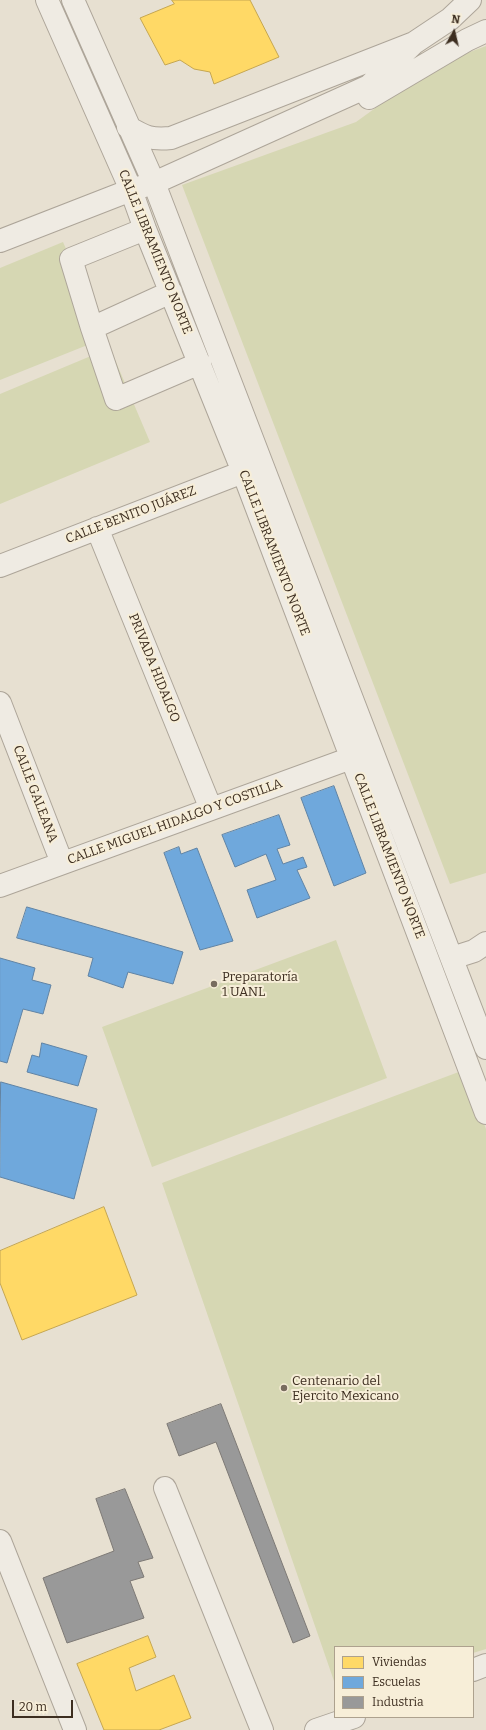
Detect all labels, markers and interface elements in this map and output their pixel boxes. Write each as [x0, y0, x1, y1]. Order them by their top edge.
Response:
north arrow [434, 12, 474, 52]
text: N [451, 13, 461, 27]
street label: CALLE LIBRAMIENTO NORTE [115, 167, 195, 337]
street label: CALLE LIBRAMIENTO NORTE [235, 468, 313, 638]
street label: CALLE BENITO JUÁREZ [63, 483, 199, 547]
street label: PRIVADA HIDALGO [125, 611, 183, 725]
street label: CALLE GALEANA [9, 743, 61, 845]
street label: CALLE LIBRAMIENTO NORTE [350, 771, 428, 941]
street label: CALLE MIGUEL HIDALGO Y COSTILLA [65, 776, 285, 868]
place label: Preparatoría 1 UANL [222, 969, 298, 1000]
marker: Preparatoría 1 UANL [209, 979, 219, 989]
place label: Centenario del Ejercito Mexicano [292, 1373, 399, 1404]
marker: Centenario del Ejercito Mexicano [279, 1383, 289, 1393]
legend [334, 1646, 474, 1718]
text: Viviendas [372, 1655, 426, 1669]
text: Escuelas [372, 1675, 421, 1689]
scale bar [14, 1692, 75, 1718]
text: Industria [372, 1695, 424, 1709]
text: 20 m [19, 1700, 47, 1714]

